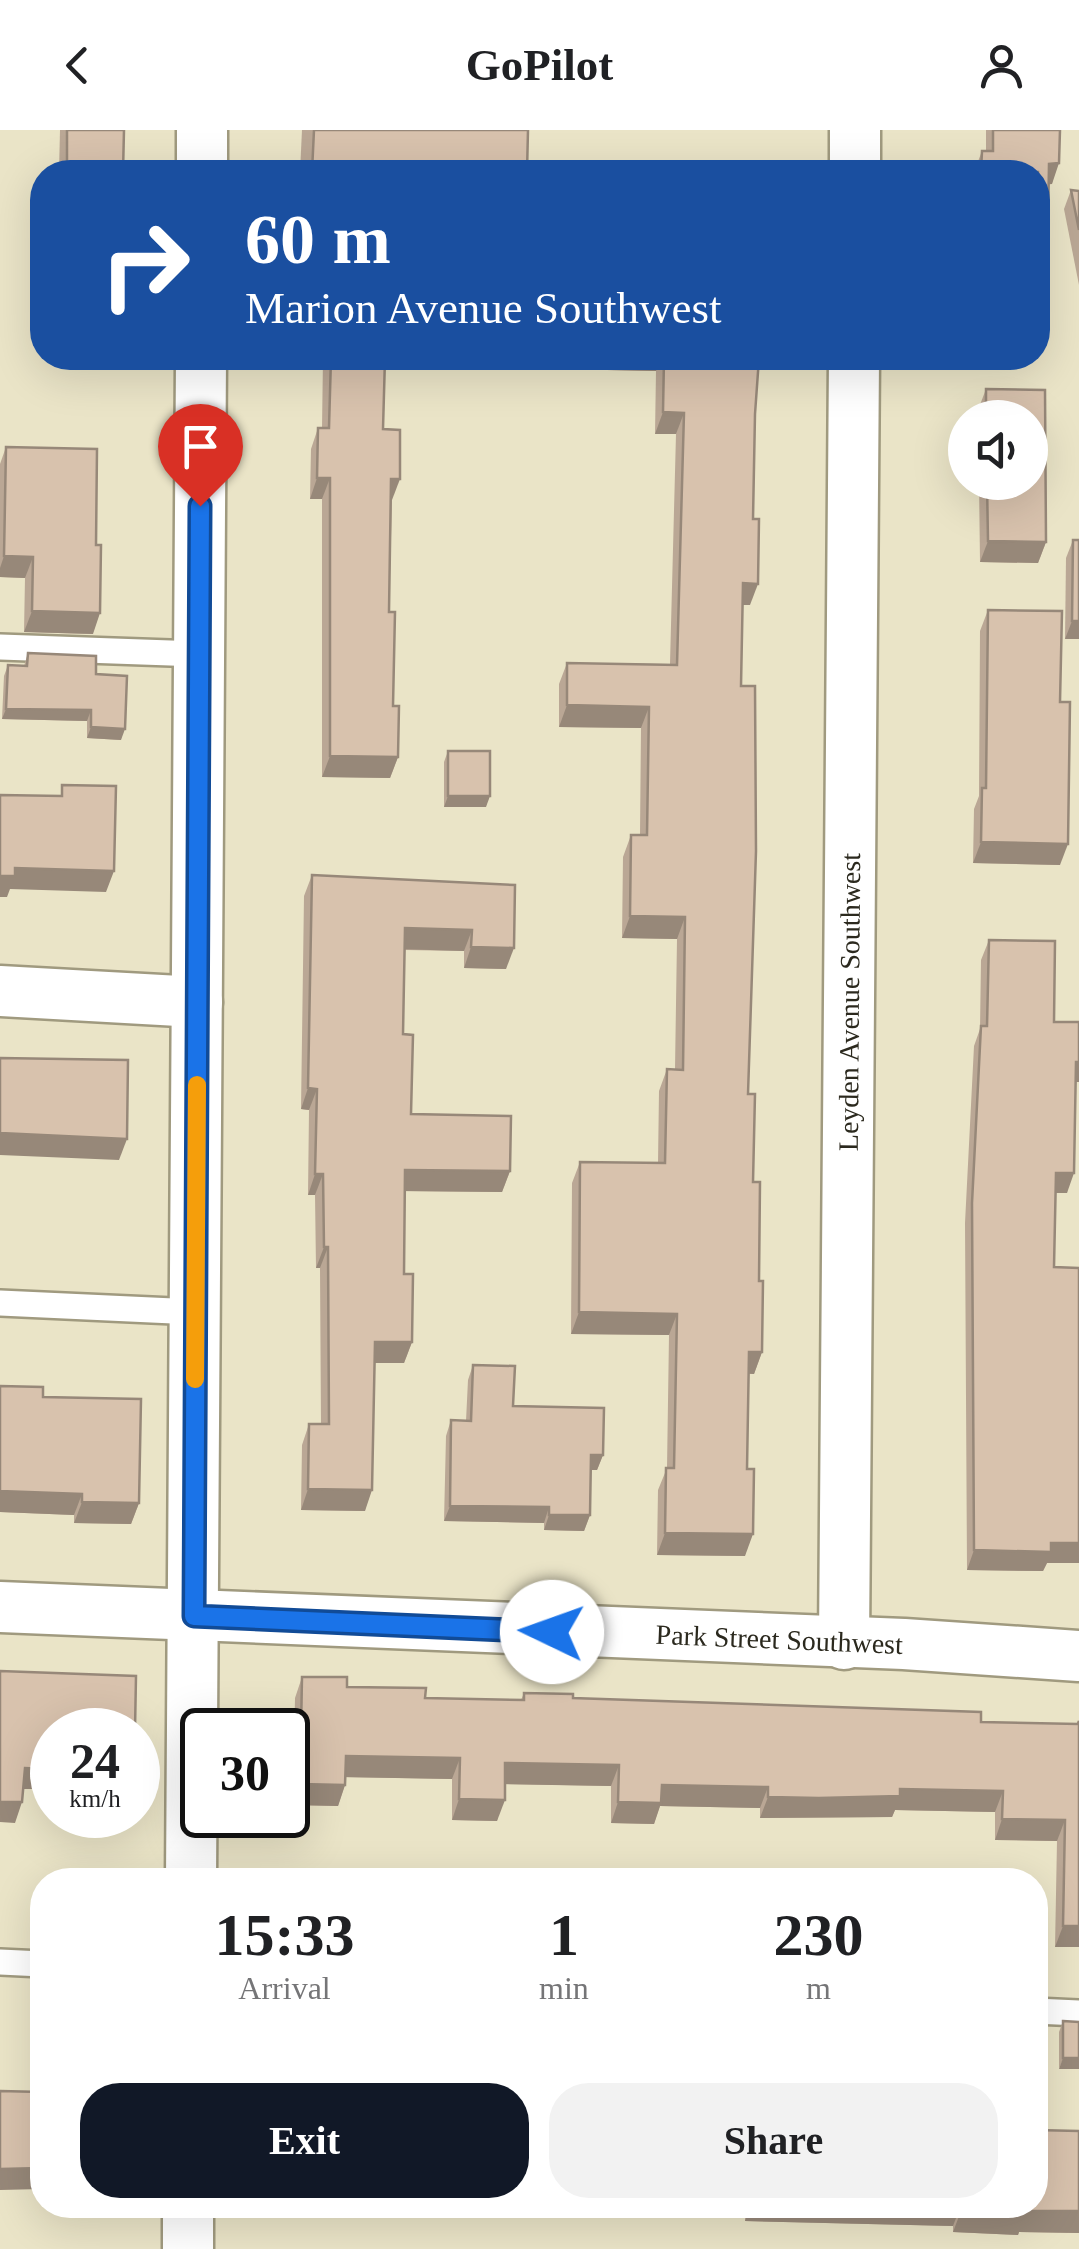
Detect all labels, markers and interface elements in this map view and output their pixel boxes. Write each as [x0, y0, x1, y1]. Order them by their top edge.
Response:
icon: back [50, 38, 105, 93]
icon: person [974, 38, 1029, 93]
text: GoPilot [466, 40, 613, 90]
icon: right [80, 200, 210, 330]
text: 60 m [245, 201, 391, 278]
text: Marion Avenue Southwest [245, 283, 722, 333]
map controls [948, 400, 1048, 500]
button: sound [948, 400, 1048, 500]
pin [158, 404, 243, 507]
icon: arrive [173, 419, 228, 474]
street label: Leyden Avenue Southwest [832, 853, 866, 1151]
position arrow [500, 1580, 604, 1684]
street label: Park Street Southwest [655, 1618, 904, 1659]
speed limit sign: 30 [180, 1708, 310, 1838]
text: 24 [70, 1733, 120, 1789]
text: km/h [69, 1785, 121, 1812]
text: 15:33 [215, 1902, 355, 1968]
text: 1 [549, 1902, 579, 1968]
text: 230 [773, 1902, 863, 1968]
text: Arrival [238, 1970, 331, 2006]
text: min [539, 1970, 589, 2006]
text: m [806, 1970, 831, 2006]
button: Exit [80, 2083, 529, 2198]
button: Share [549, 2083, 998, 2198]

